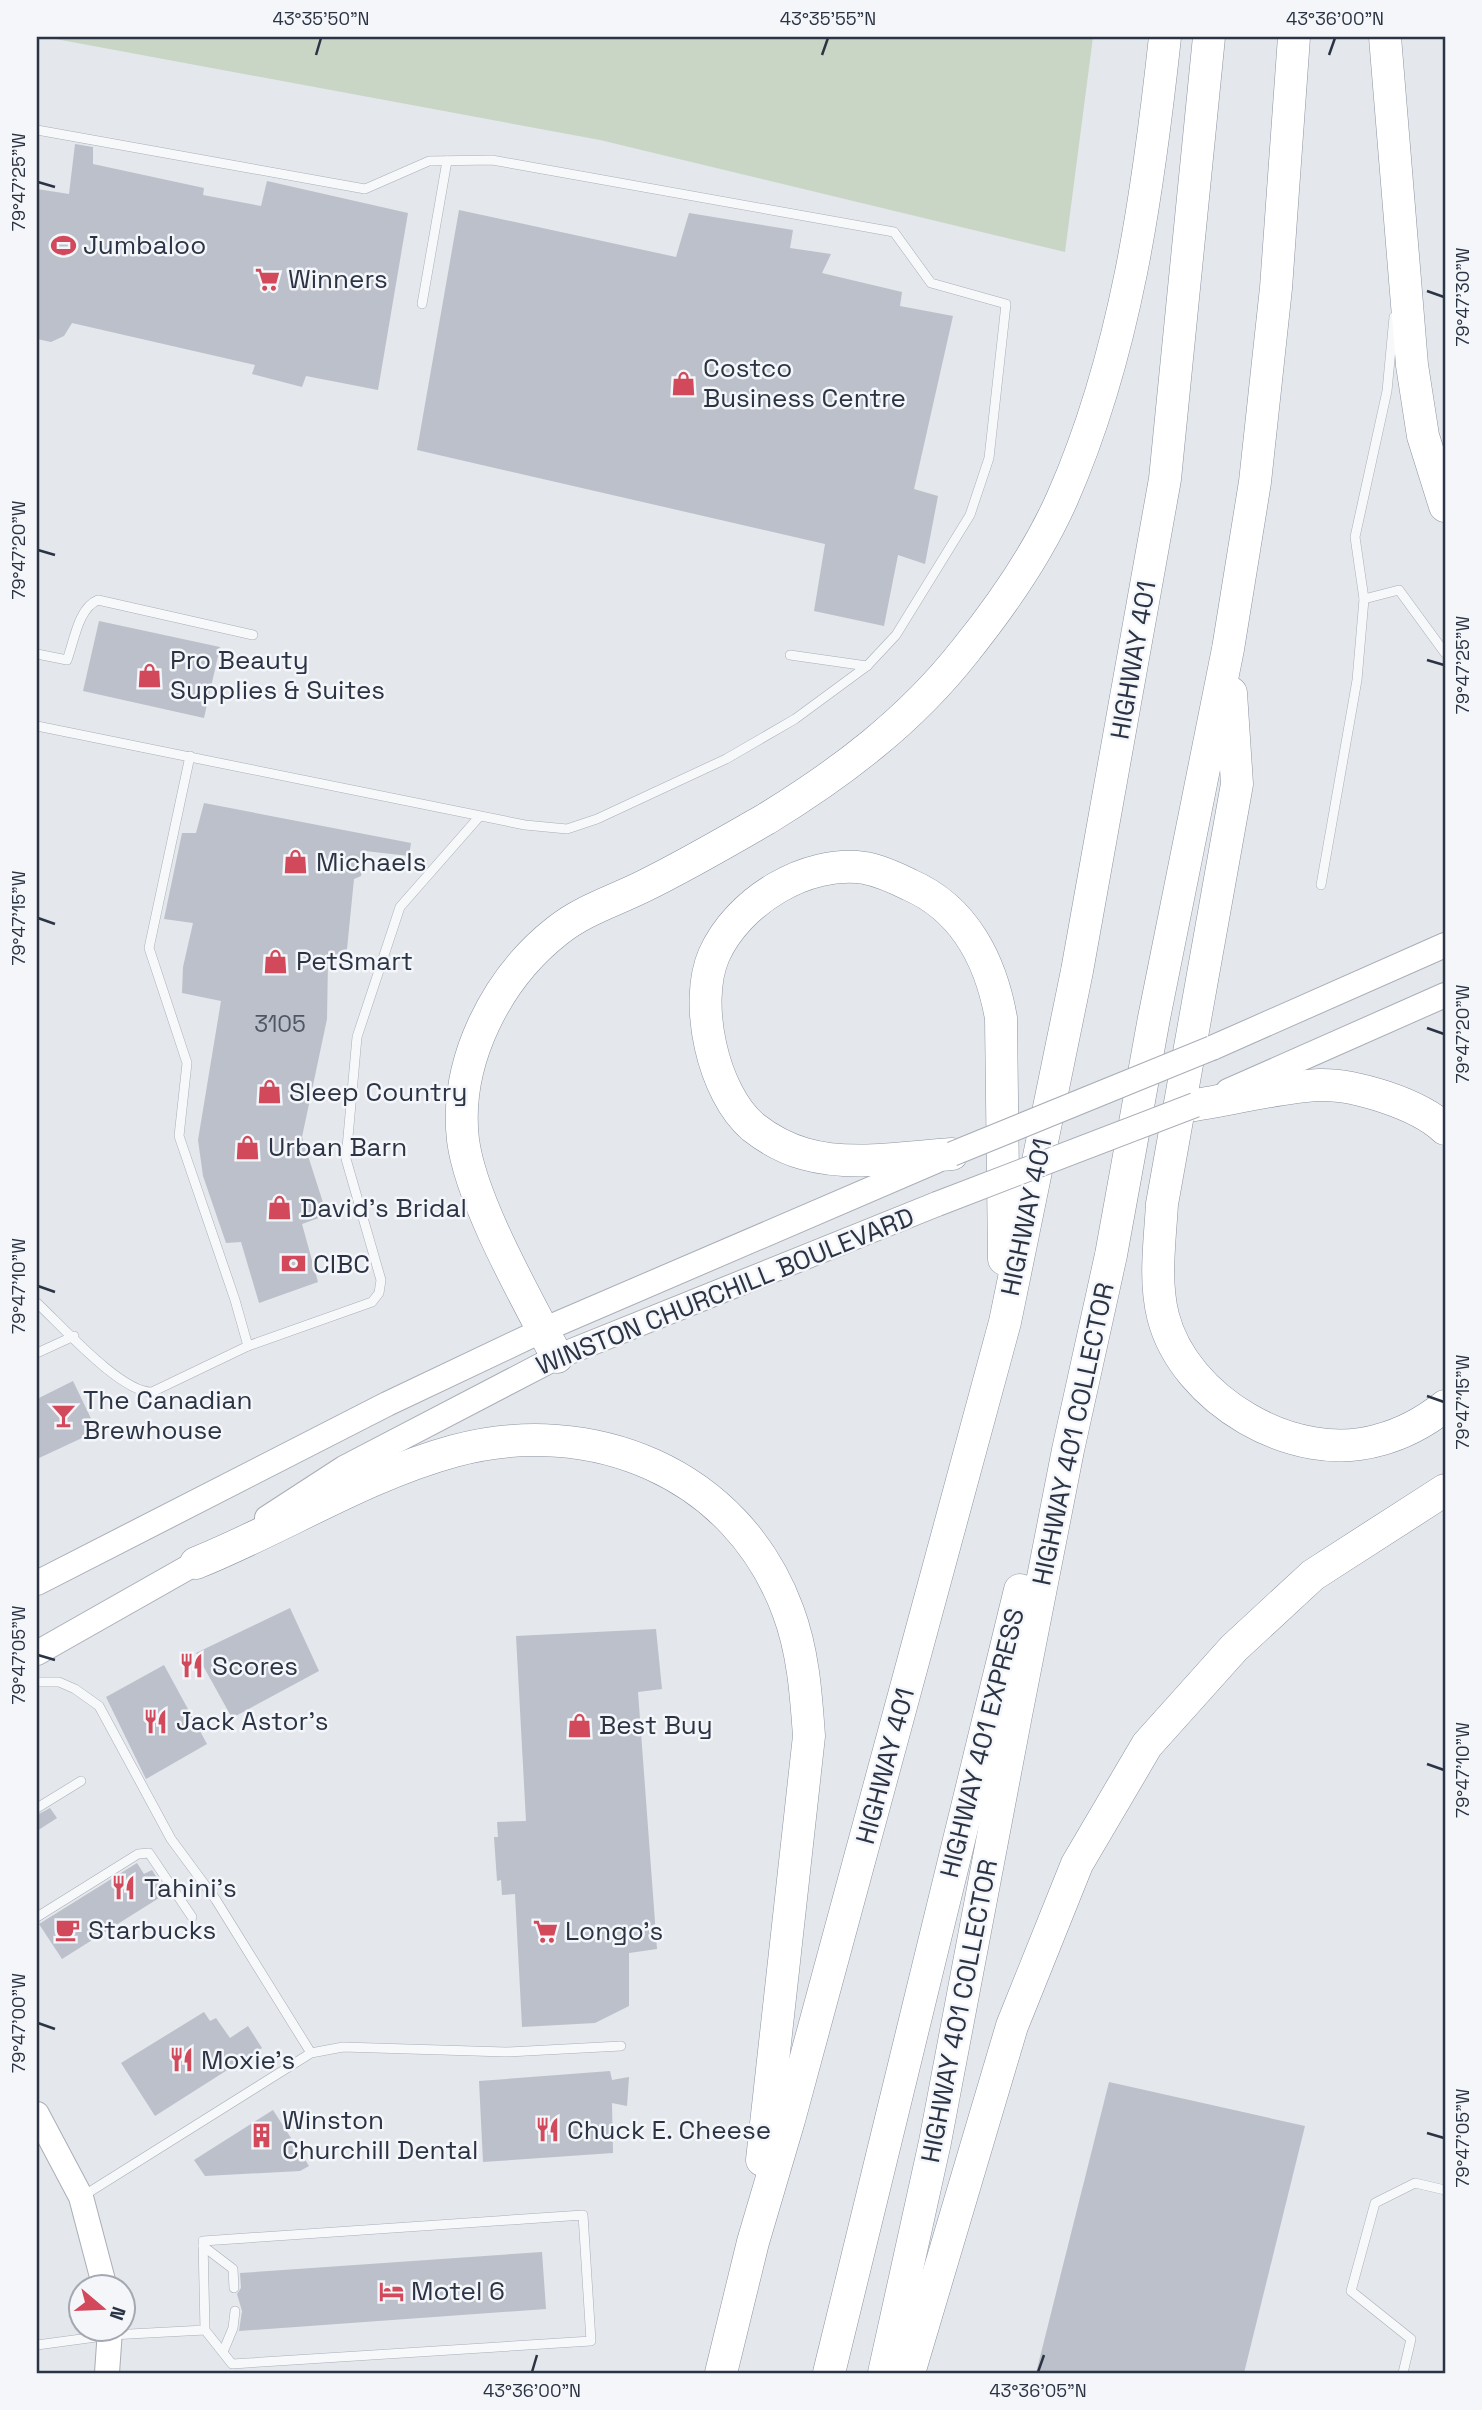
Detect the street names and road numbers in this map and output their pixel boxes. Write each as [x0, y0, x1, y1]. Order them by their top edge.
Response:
street label: HIGHWAY 401 [1102, 578, 1164, 742]
street label: HIGHWAY 401 [993, 1135, 1059, 1299]
street label: WINSTON CHURCHILL BOULEVARD [531, 1199, 919, 1383]
street label: HIGHWAY 401 COLLECTOR [1024, 1280, 1122, 1588]
street label: HIGHWAY 401 EXPRESS [932, 1605, 1032, 1881]
street label: HIGHWAY 401 [848, 1684, 922, 1848]
street label: HIGHWAY 401 COLLECTOR [913, 1856, 1005, 2166]

